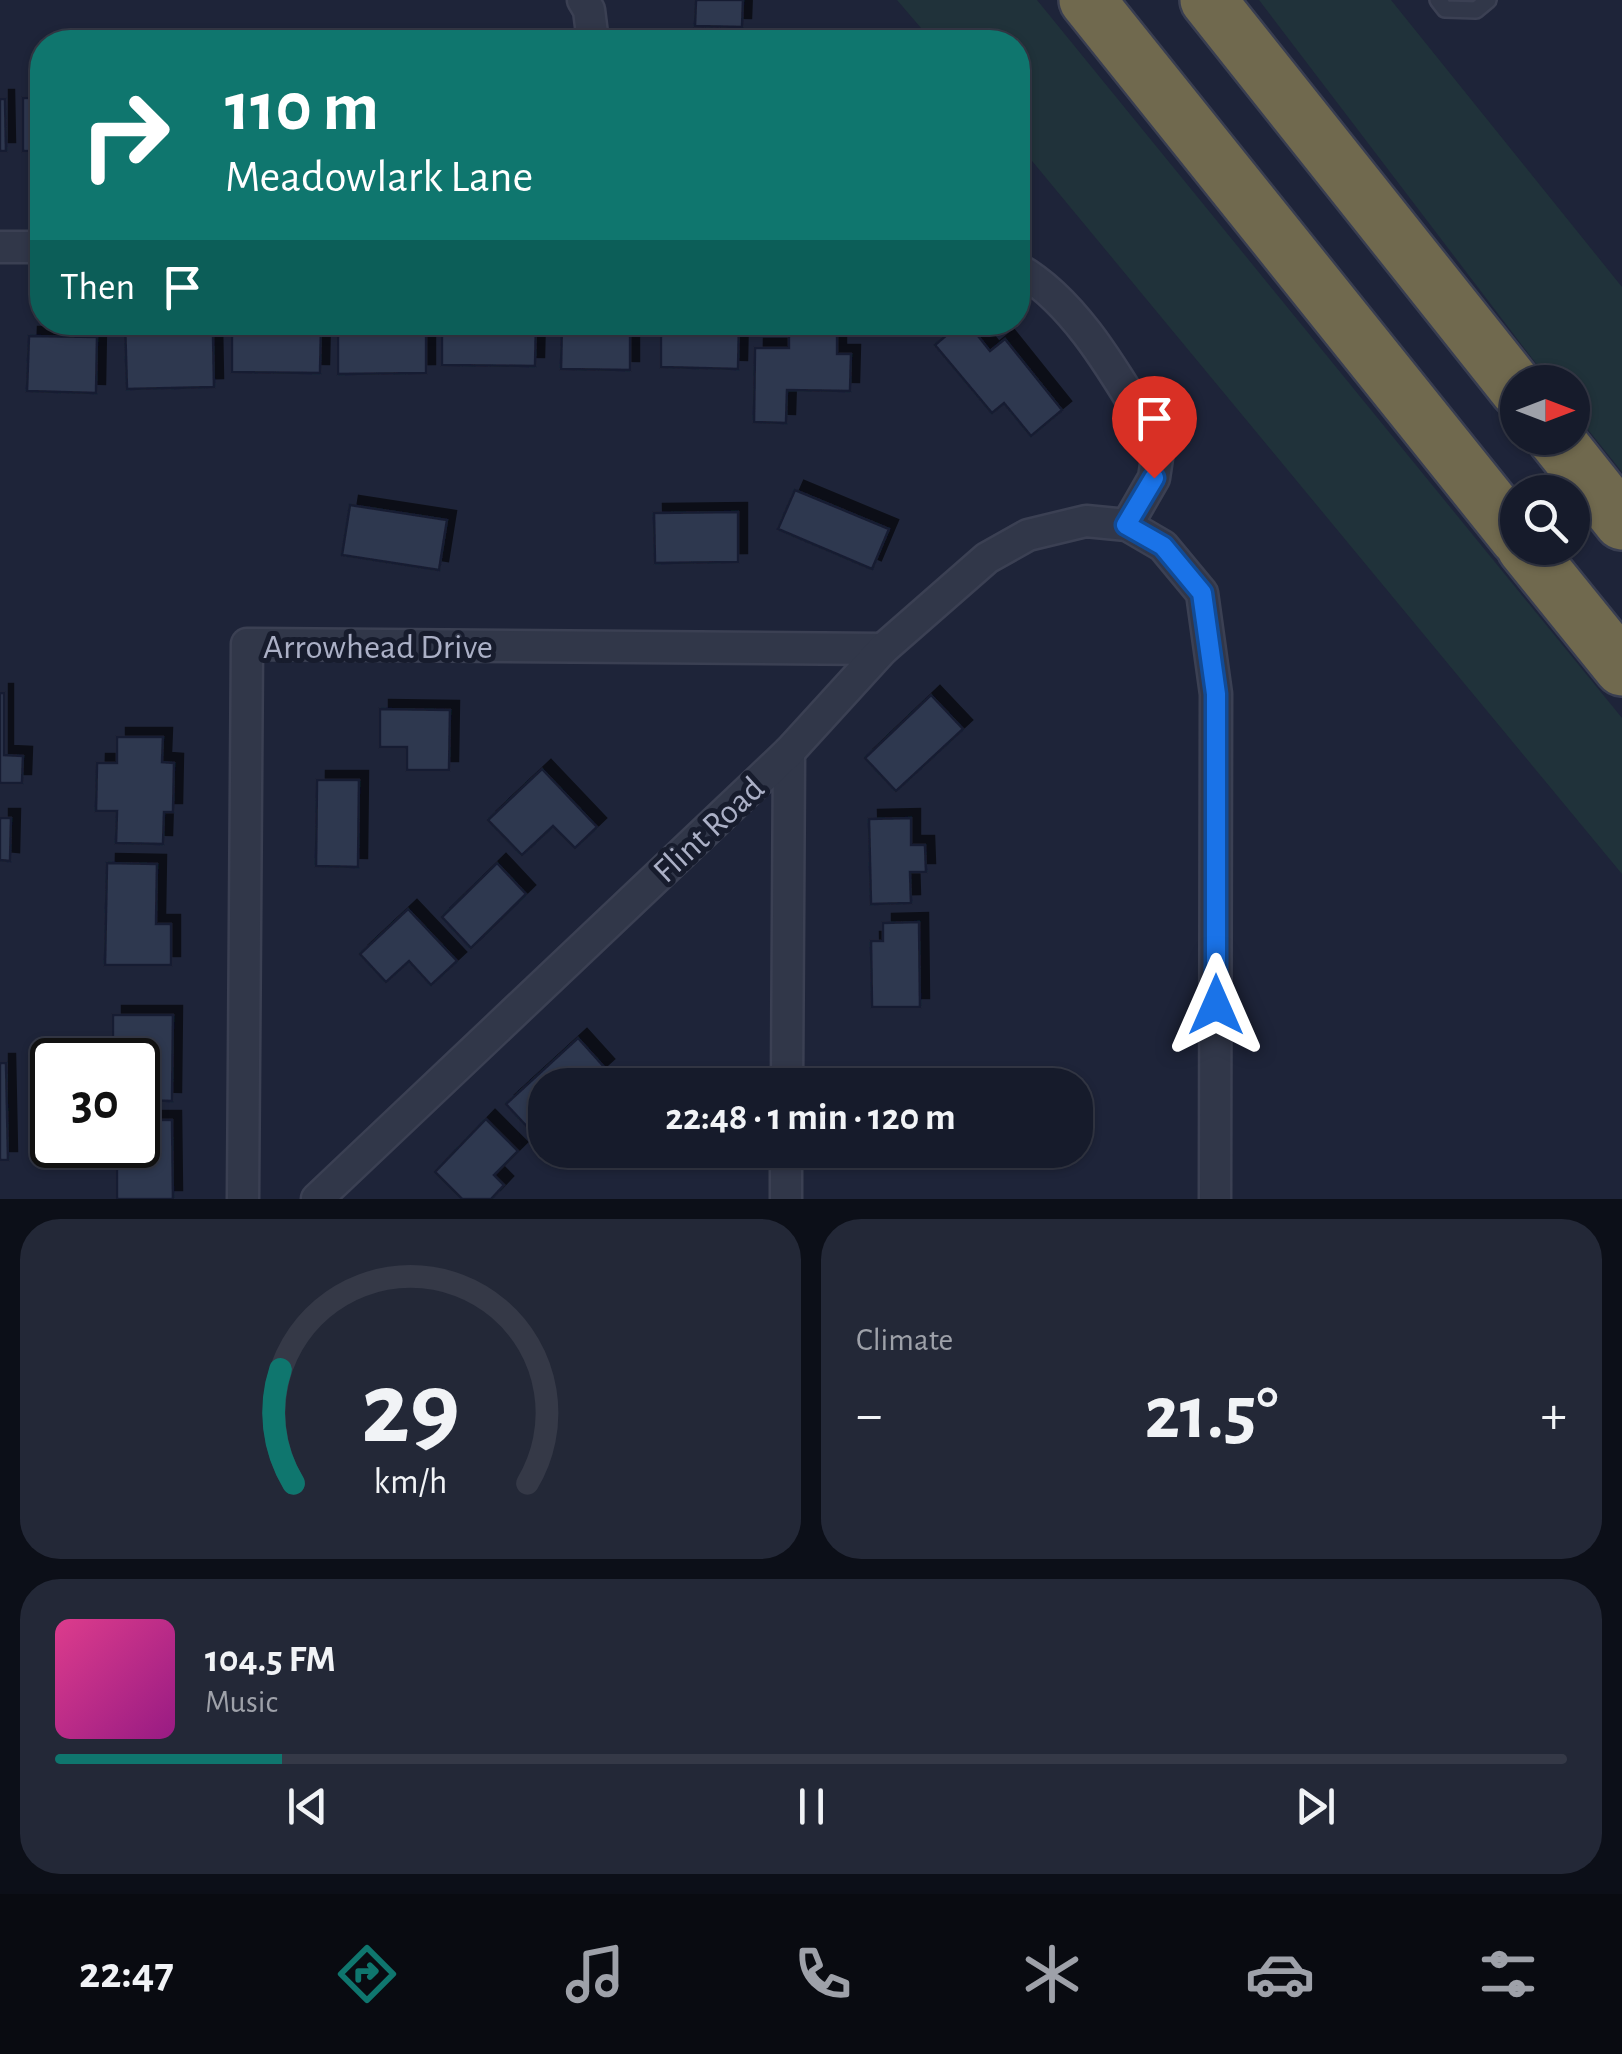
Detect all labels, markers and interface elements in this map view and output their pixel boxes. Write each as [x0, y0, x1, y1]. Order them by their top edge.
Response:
icon: right [60, 70, 190, 200]
text: 110 m [225, 73, 379, 143]
text: Meadowlark Lane [225, 155, 533, 200]
icon: arrive [155, 260, 210, 315]
text: Then [60, 269, 135, 307]
north arrow [1500, 365, 1590, 455]
map controls [1500, 365, 1590, 565]
pin [1112, 376, 1197, 479]
icon: arrive [1127, 391, 1182, 446]
button: search [1500, 475, 1590, 565]
street label: Arrowhead Drive [263, 630, 493, 665]
street label: Flint Road [647, 771, 771, 890]
position arrow [1164, 953, 1268, 1057]
speed limit sign: 30 [30, 1038, 160, 1168]
text: 22:48 · 1 min · 120 m [665, 1099, 956, 1137]
text: Climate [856, 1324, 953, 1356]
text: 29 [361, 1358, 460, 1462]
text: 21.5° [1145, 1377, 1278, 1452]
text: − [856, 1388, 882, 1443]
text: + [1541, 1388, 1567, 1443]
text: km/h [374, 1464, 447, 1500]
text: 104.5 FM [205, 1641, 336, 1679]
text: Music [205, 1686, 278, 1718]
icon: previous [280, 1779, 335, 1834]
icon: pause [784, 1779, 839, 1834]
icon: next [1288, 1779, 1343, 1834]
icon: directions [332, 1939, 402, 2009]
icon: music [560, 1939, 630, 2009]
icon: phone [788, 1939, 858, 2009]
icon: climate [1017, 1939, 1087, 2009]
icon: car [1245, 1939, 1315, 2009]
icon: filters [1473, 1939, 1543, 2009]
text: 22:47 [79, 1951, 174, 1996]

